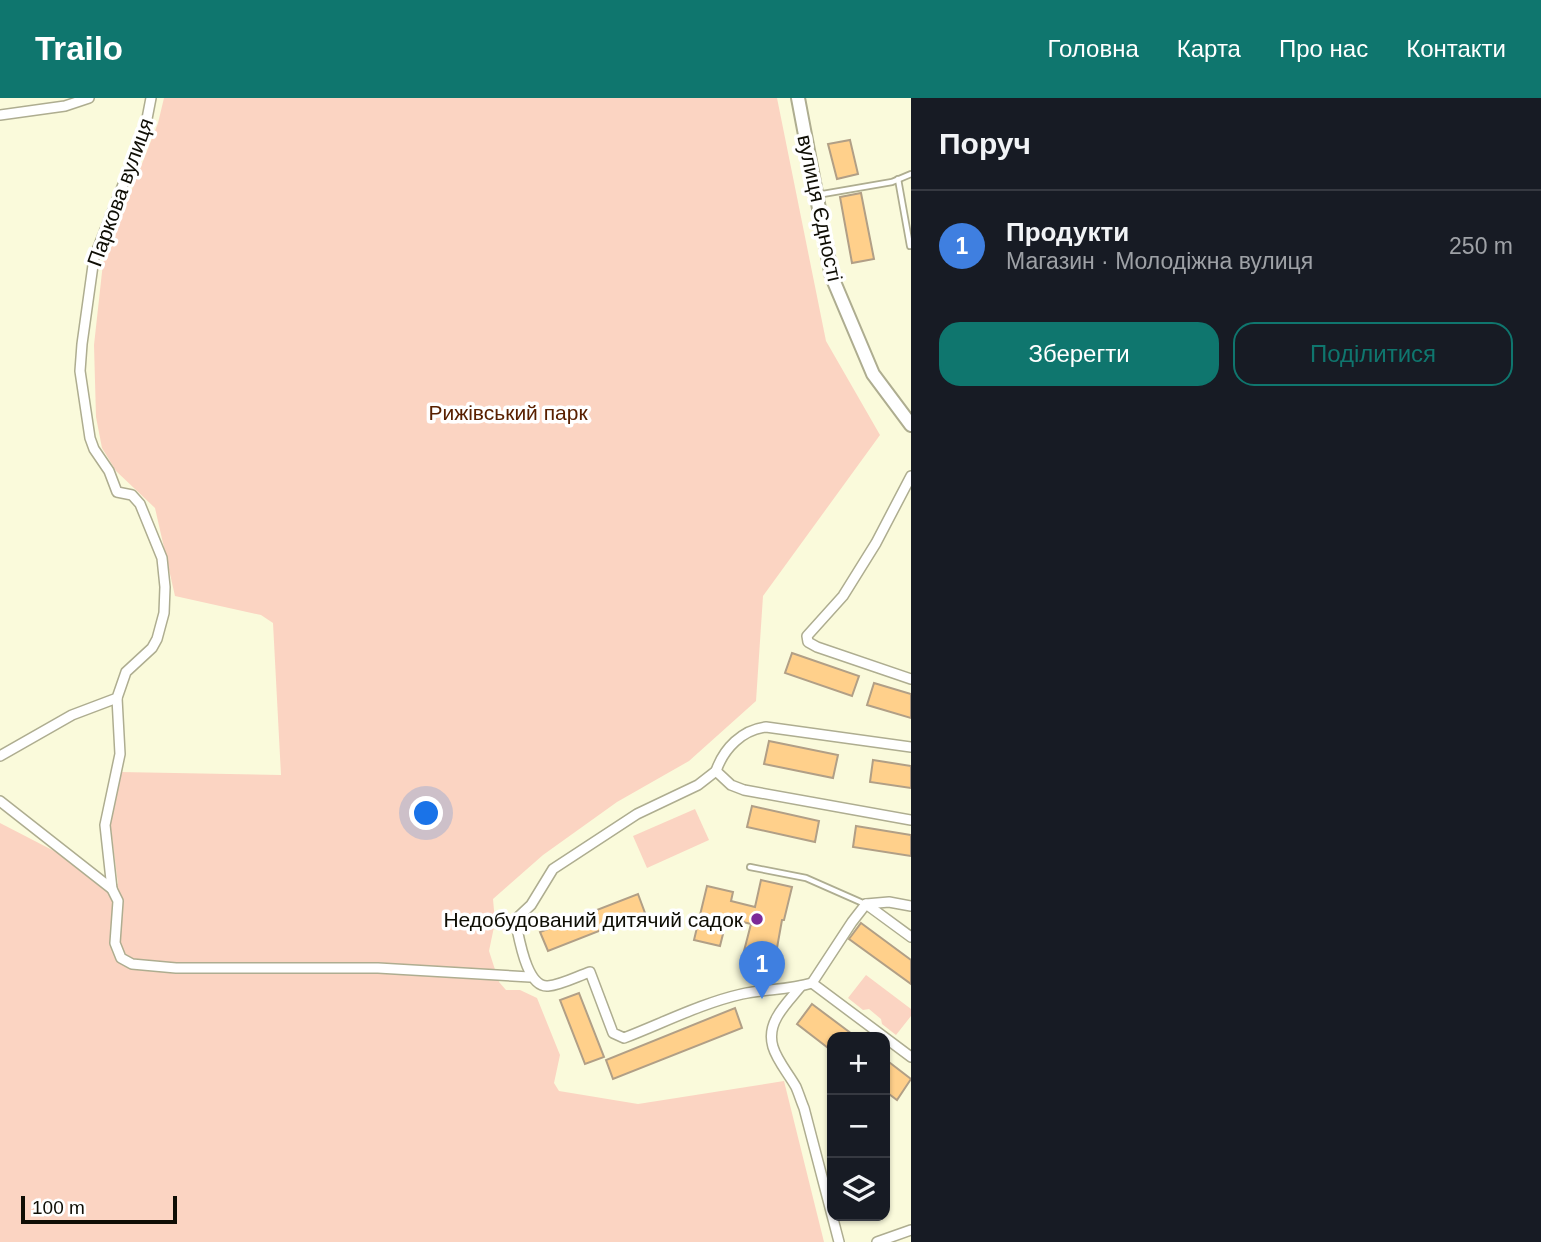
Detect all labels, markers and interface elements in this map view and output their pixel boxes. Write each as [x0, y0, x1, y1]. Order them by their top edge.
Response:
text: Trailo [35, 30, 123, 67]
text: Головна [1048, 35, 1139, 62]
text: Карта [1177, 35, 1241, 62]
text: Про нас [1279, 35, 1368, 62]
text: Контакти [1406, 35, 1506, 62]
street label: Паркова вулиця [82, 115, 158, 269]
text: Поруч [939, 127, 1031, 160]
street label: вулиця Єдності [793, 133, 847, 283]
text: Продукти [1006, 217, 1129, 247]
text: 1 [956, 233, 968, 259]
text: 250 m [1449, 233, 1513, 259]
text: Магазин · Молодіжна вулиця [1006, 248, 1313, 274]
button: Зберегти [939, 322, 1219, 386]
button: Поділитися [1233, 322, 1513, 386]
park label: Рижівський парк [428, 401, 588, 424]
your location [409, 796, 443, 830]
place label: Недобудований дитячий садок [443, 908, 744, 931]
marker: Недобудований дитячий садок [749, 911, 765, 927]
pin: 1 [739, 941, 785, 999]
map controls [827, 1032, 890, 1221]
button: + [827, 1032, 890, 1095]
button: − [827, 1095, 890, 1158]
button: layers [827, 1158, 890, 1221]
scale bar [21, 1193, 177, 1225]
text: 100 m [32, 1197, 85, 1218]

